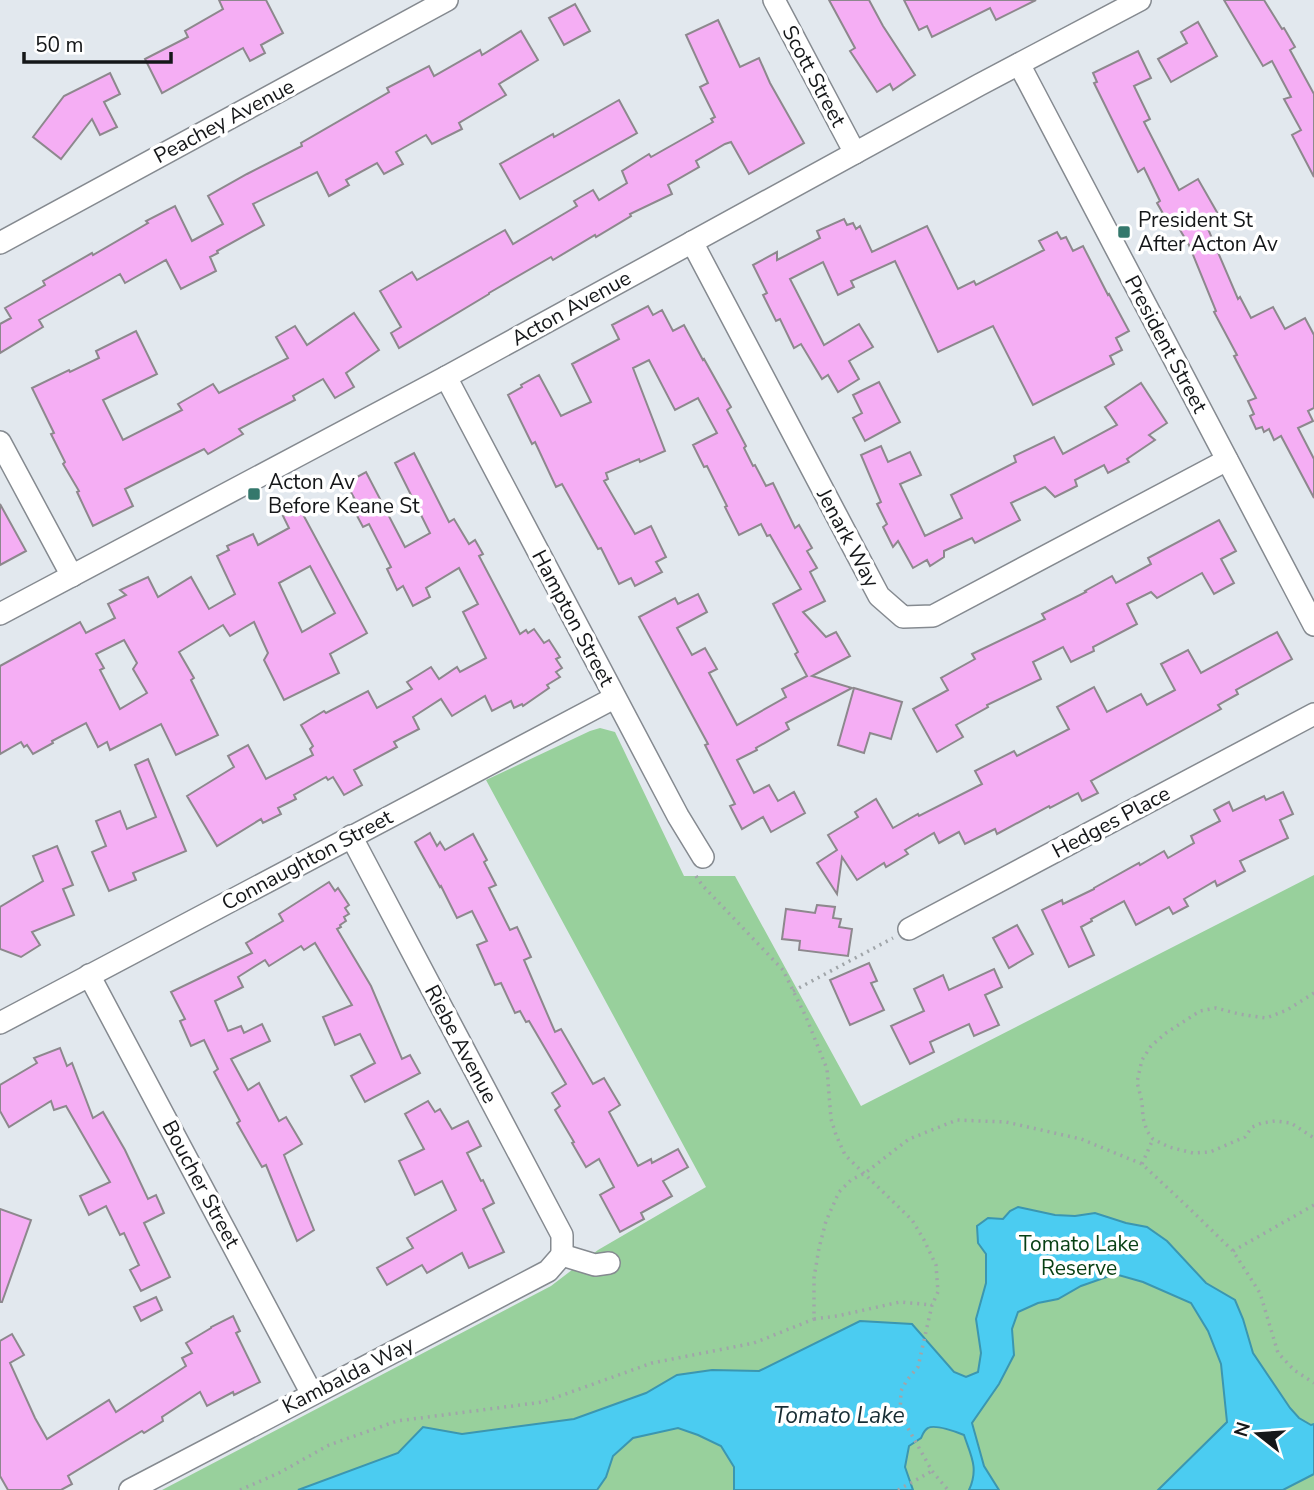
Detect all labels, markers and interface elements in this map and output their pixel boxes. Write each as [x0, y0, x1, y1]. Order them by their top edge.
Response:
street label: Scott Street [776, 20, 853, 132]
scale bar [24, 21, 172, 65]
text: 50 m [35, 31, 84, 59]
street label: Peachey Avenue [149, 72, 299, 170]
place label: President St After Acton Av [1138, 206, 1278, 258]
marker: President St After Acton Av [1116, 224, 1132, 240]
street label: Acton Avenue [506, 264, 636, 352]
street label: President Street [1118, 270, 1214, 418]
place label: Acton Av Before Keane St [268, 468, 420, 520]
street label: Jenark Way [810, 483, 886, 593]
marker: Acton Av Before Keane St [246, 486, 262, 502]
street label: Hampton Street [525, 545, 621, 692]
street label: Hedges Place [1047, 779, 1175, 865]
street label: Connaughton Street [217, 803, 398, 917]
street label: Riebe Avenue [418, 980, 504, 1108]
street label: Boucher Street [156, 1115, 247, 1253]
park label: Tomato Lake Reserve [1019, 1230, 1139, 1282]
street label: Kambalda Way [277, 1330, 419, 1420]
north arrow [1223, 1399, 1293, 1469]
water label: Tomato Lake [773, 1400, 905, 1431]
text: N [1228, 1419, 1257, 1440]

